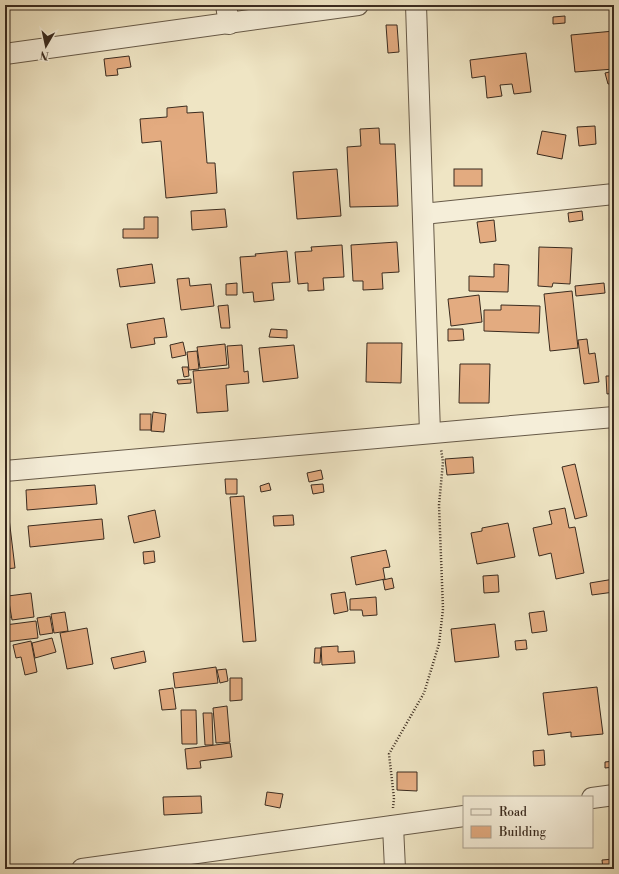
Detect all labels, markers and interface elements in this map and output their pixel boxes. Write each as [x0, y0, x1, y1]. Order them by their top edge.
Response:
north arrow [26, 26, 66, 66]
text: N [39, 47, 50, 62]
legend [463, 796, 593, 848]
text: Road [499, 805, 527, 820]
text: Building [498, 825, 547, 840]

